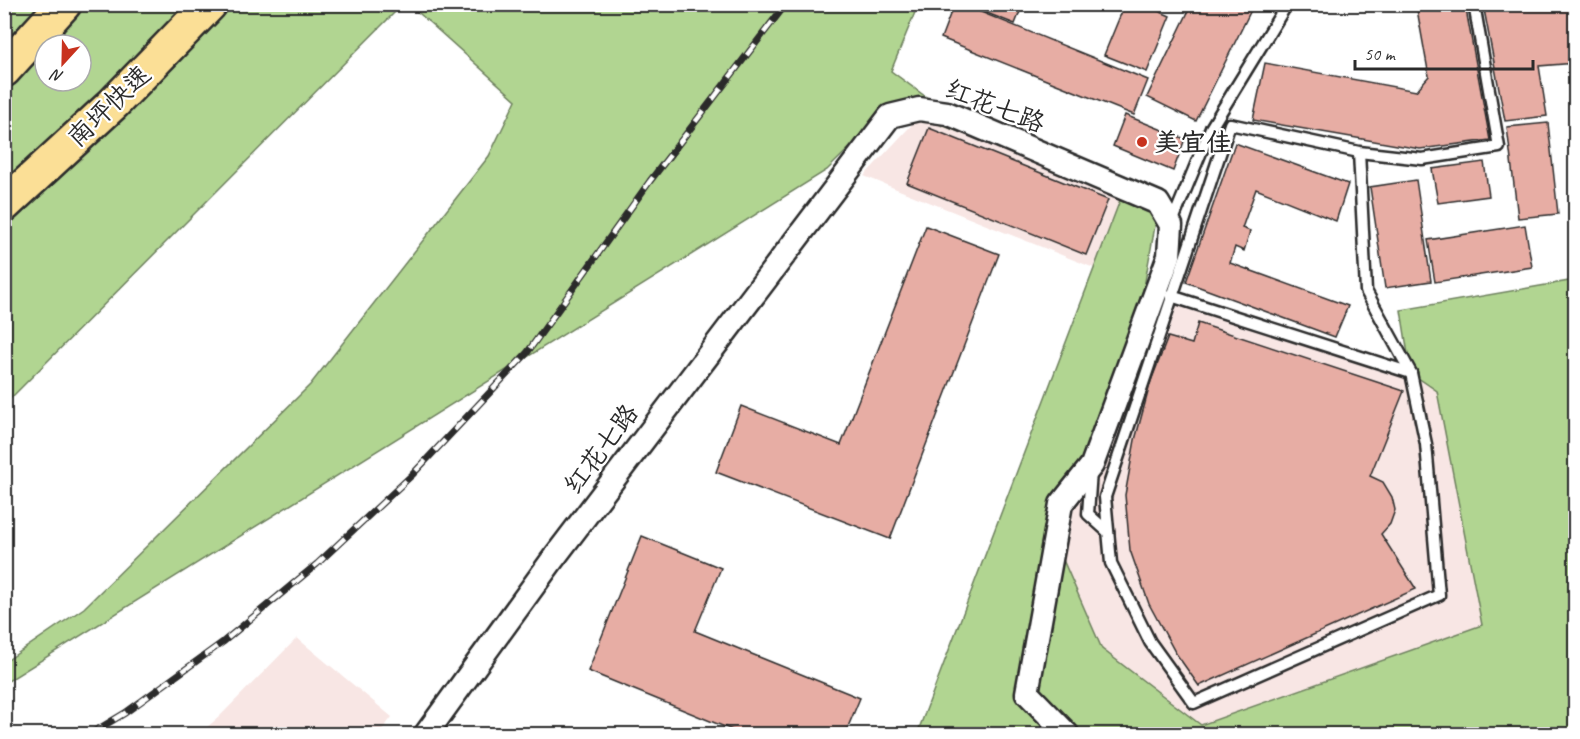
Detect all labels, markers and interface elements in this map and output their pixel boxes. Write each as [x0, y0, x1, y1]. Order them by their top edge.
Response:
north arrow [33, 33, 93, 93]
scale bar [1355, 33, 1534, 71]
text: 50 m [1364, 43, 1397, 65]
street label: 南坪快速 [60, 58, 158, 154]
text: N [47, 64, 66, 87]
street label: 红花七路 [941, 72, 1049, 140]
place label: 美宜佳 [1154, 126, 1232, 159]
marker: 美宜佳 [1135, 135, 1149, 149]
street label: 红花七路 [557, 398, 645, 500]

